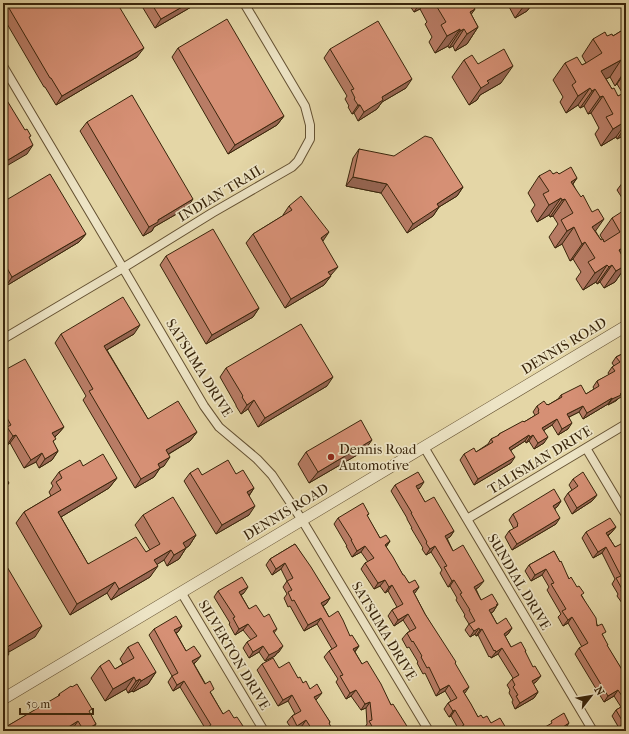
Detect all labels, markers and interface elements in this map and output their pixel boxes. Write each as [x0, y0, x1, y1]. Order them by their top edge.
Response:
street label: INDIAN TRAIL [175, 160, 268, 225]
street label: DENNIS ROAD [518, 314, 610, 378]
street label: SATSUMA DRIVE [162, 316, 236, 420]
street label: TALISMAN DRIVE [485, 422, 596, 498]
place label: Dennis Road Automotive [338, 441, 417, 474]
marker: Dennis Road Automotive [326, 452, 336, 462]
street label: DENNIS ROAD [240, 480, 332, 544]
street label: SUNDIAL DRIVE [484, 531, 555, 634]
street label: SATSUMA DRIVE [348, 579, 420, 684]
street label: SILVERTON DRIVE [194, 597, 274, 713]
north arrow [571, 676, 611, 716]
text: N [591, 684, 607, 699]
scale bar [20, 690, 93, 716]
text: 50 m [26, 697, 50, 711]

